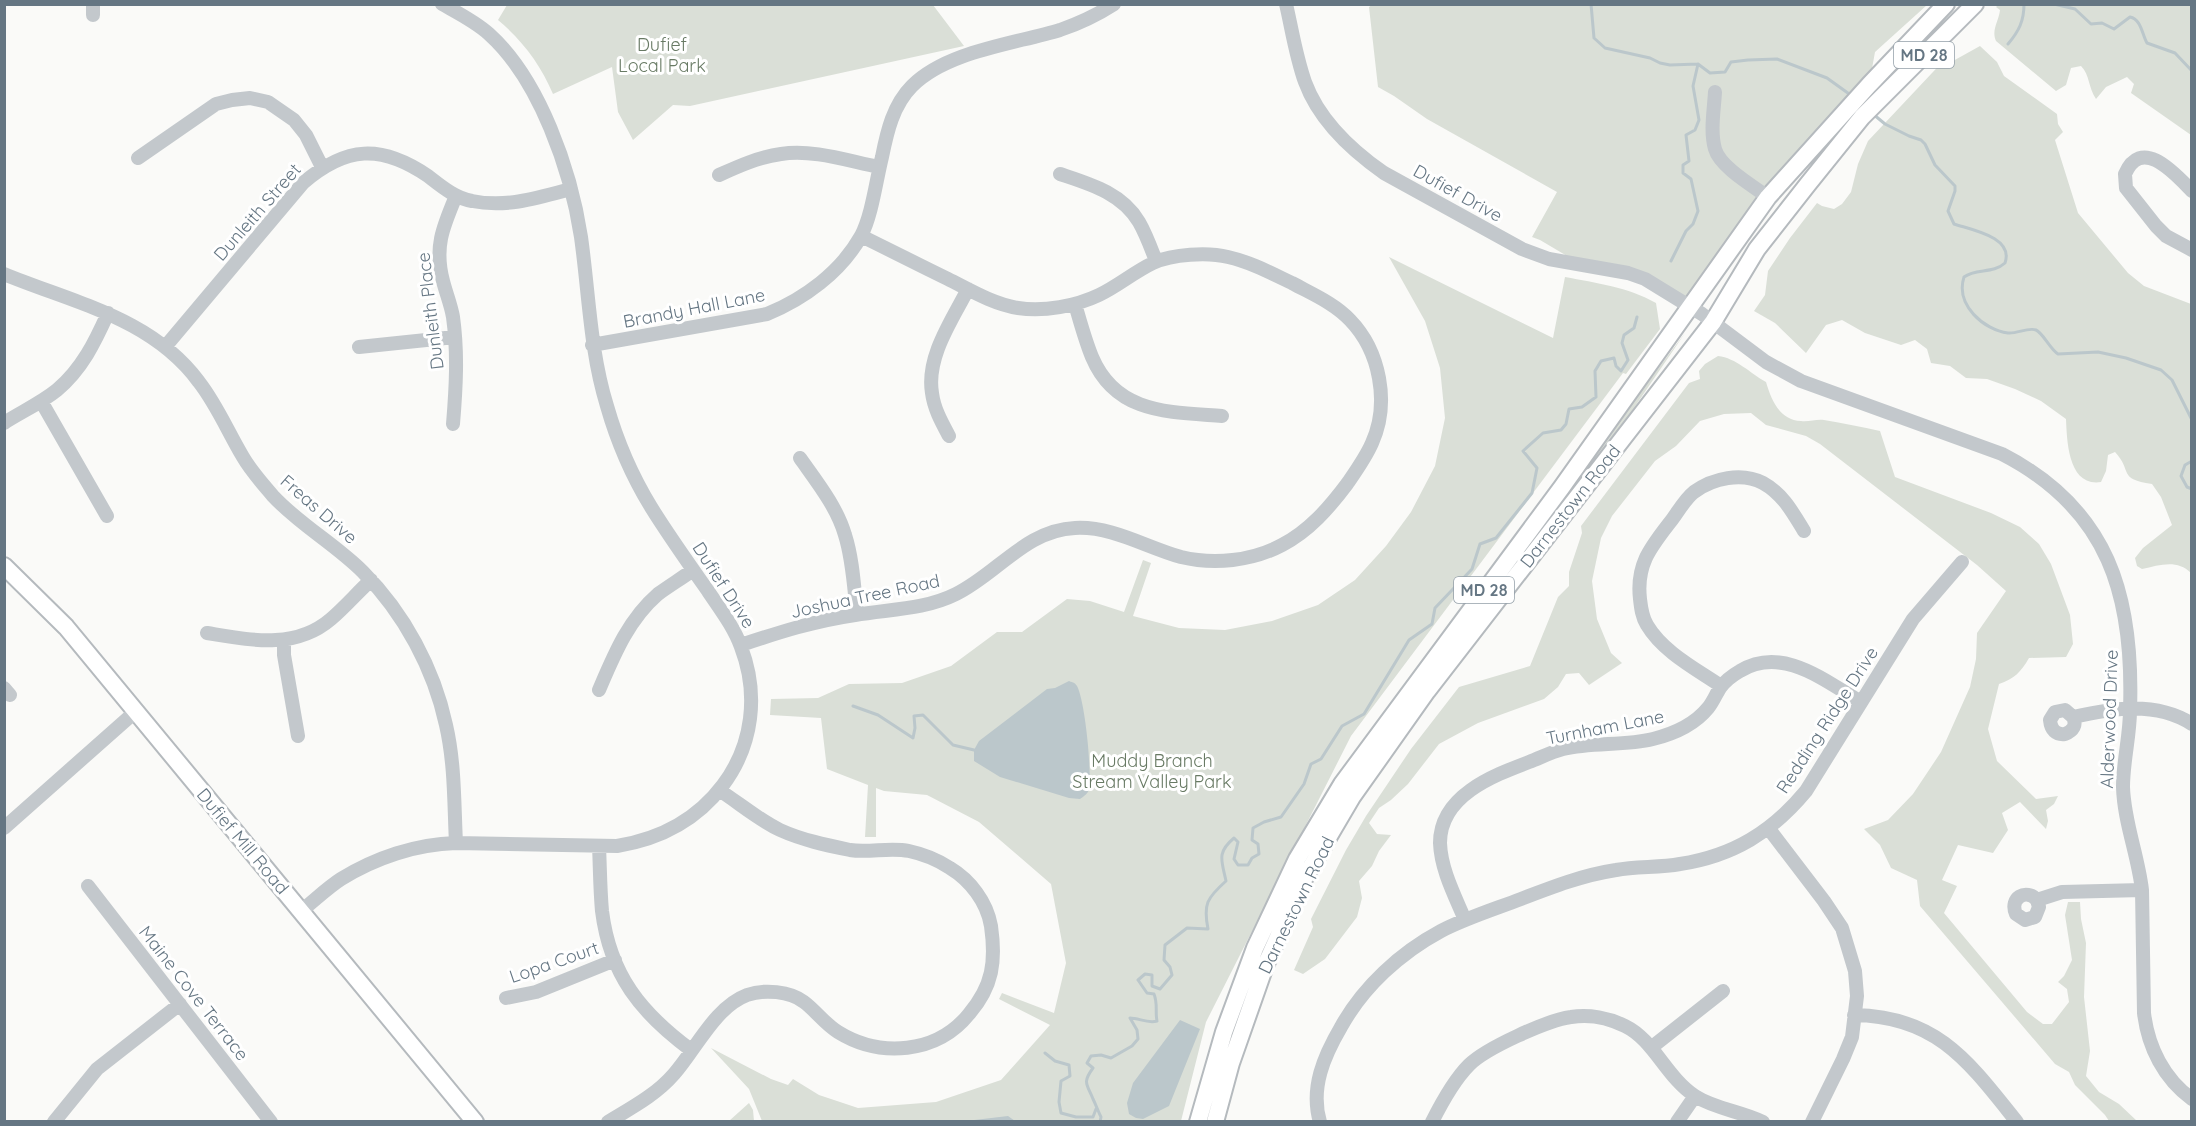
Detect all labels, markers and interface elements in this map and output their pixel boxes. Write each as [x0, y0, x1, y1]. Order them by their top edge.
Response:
park label: Dufief Local Park [618, 33, 706, 77]
road number: MD 28 [1894, 42, 1954, 68]
street label: Dunleith Street [208, 158, 306, 266]
street label: Dufief Drive [1409, 159, 1507, 227]
street label: Dunleith Place [411, 251, 449, 371]
street label: Brandy Hall Lane [621, 283, 767, 333]
street label: Darnestown Road [1515, 440, 1625, 572]
street label: Freas Drive [276, 469, 362, 549]
street label: Dufief Drive [688, 537, 760, 633]
street label: Joshua Tree Road [788, 569, 942, 623]
road number: MD 28 [1454, 577, 1514, 603]
street label: Redding Ridge Drive [1771, 642, 1883, 798]
street label: Alderwood Drive [2095, 649, 2123, 789]
street label: Turnham Lane [1544, 704, 1666, 750]
park label: Muddy Branch Stream Valley Park [1072, 749, 1232, 793]
street label: Dufief Mill Road [192, 783, 294, 899]
street label: Darnestown Road [1253, 832, 1339, 978]
street label: Maine Cove Terrace [134, 921, 254, 1065]
street label: Lopa Court [506, 936, 602, 988]

